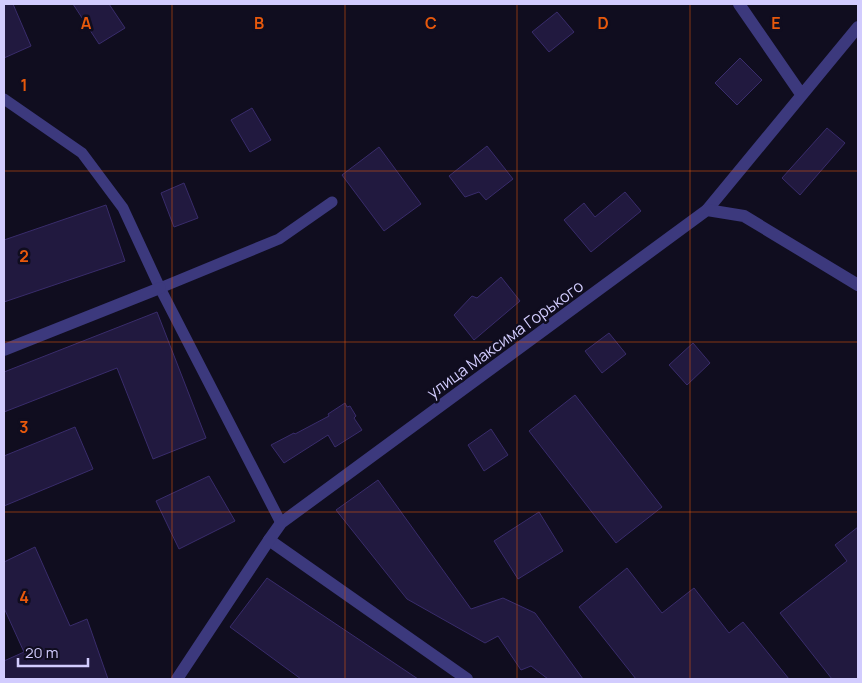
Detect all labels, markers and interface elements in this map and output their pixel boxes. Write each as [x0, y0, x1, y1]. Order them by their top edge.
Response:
text: A [81, 12, 92, 34]
text: B [254, 12, 264, 34]
text: C [425, 12, 437, 34]
text: D [597, 12, 609, 34]
text: E [771, 12, 781, 34]
text: 1 [20, 74, 28, 96]
text: 2 [19, 245, 29, 267]
street label: улица Максима Горького [422, 275, 588, 403]
text: 3 [19, 416, 29, 438]
text: 4 [19, 586, 29, 608]
scale bar [18, 636, 88, 668]
text: 20 m [25, 642, 58, 663]

